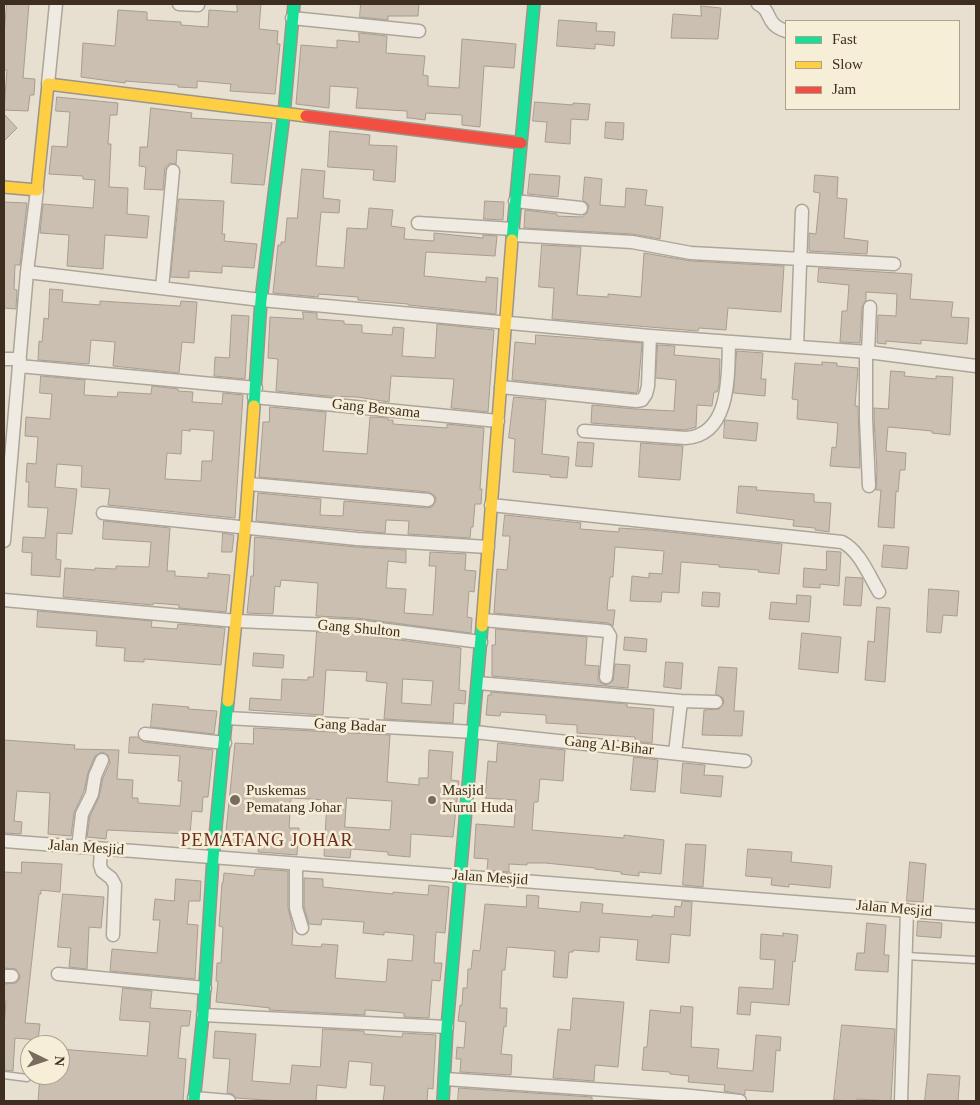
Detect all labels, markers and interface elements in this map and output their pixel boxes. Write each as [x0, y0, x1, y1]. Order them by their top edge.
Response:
legend [785, 20, 960, 110]
text: Fast [832, 31, 857, 47]
text: Slow [832, 56, 863, 72]
text: Jam [832, 81, 856, 97]
street label: Gang Bersama [331, 395, 421, 423]
street label: Gang Shulton [317, 616, 401, 642]
street label: Gang Badar [314, 715, 386, 737]
street label: Gang Al-Bihar [564, 732, 654, 760]
place label: Puskemas Pematang Johar [246, 782, 341, 817]
place label: Masjid Nurul Huda [442, 782, 513, 817]
marker: Puskemas Pematang Johar [228, 793, 242, 807]
marker: Masjid Nurul Huda [426, 794, 438, 806]
district label: PEMATANG JOHAR [179, 830, 355, 852]
street label: Jalan Mesjid [47, 836, 125, 860]
street label: Jalan Mesjid [451, 866, 529, 890]
street label: Jalan Mesjid [855, 897, 933, 921]
north arrow [20, 1035, 70, 1085]
text: N [52, 1055, 67, 1067]

